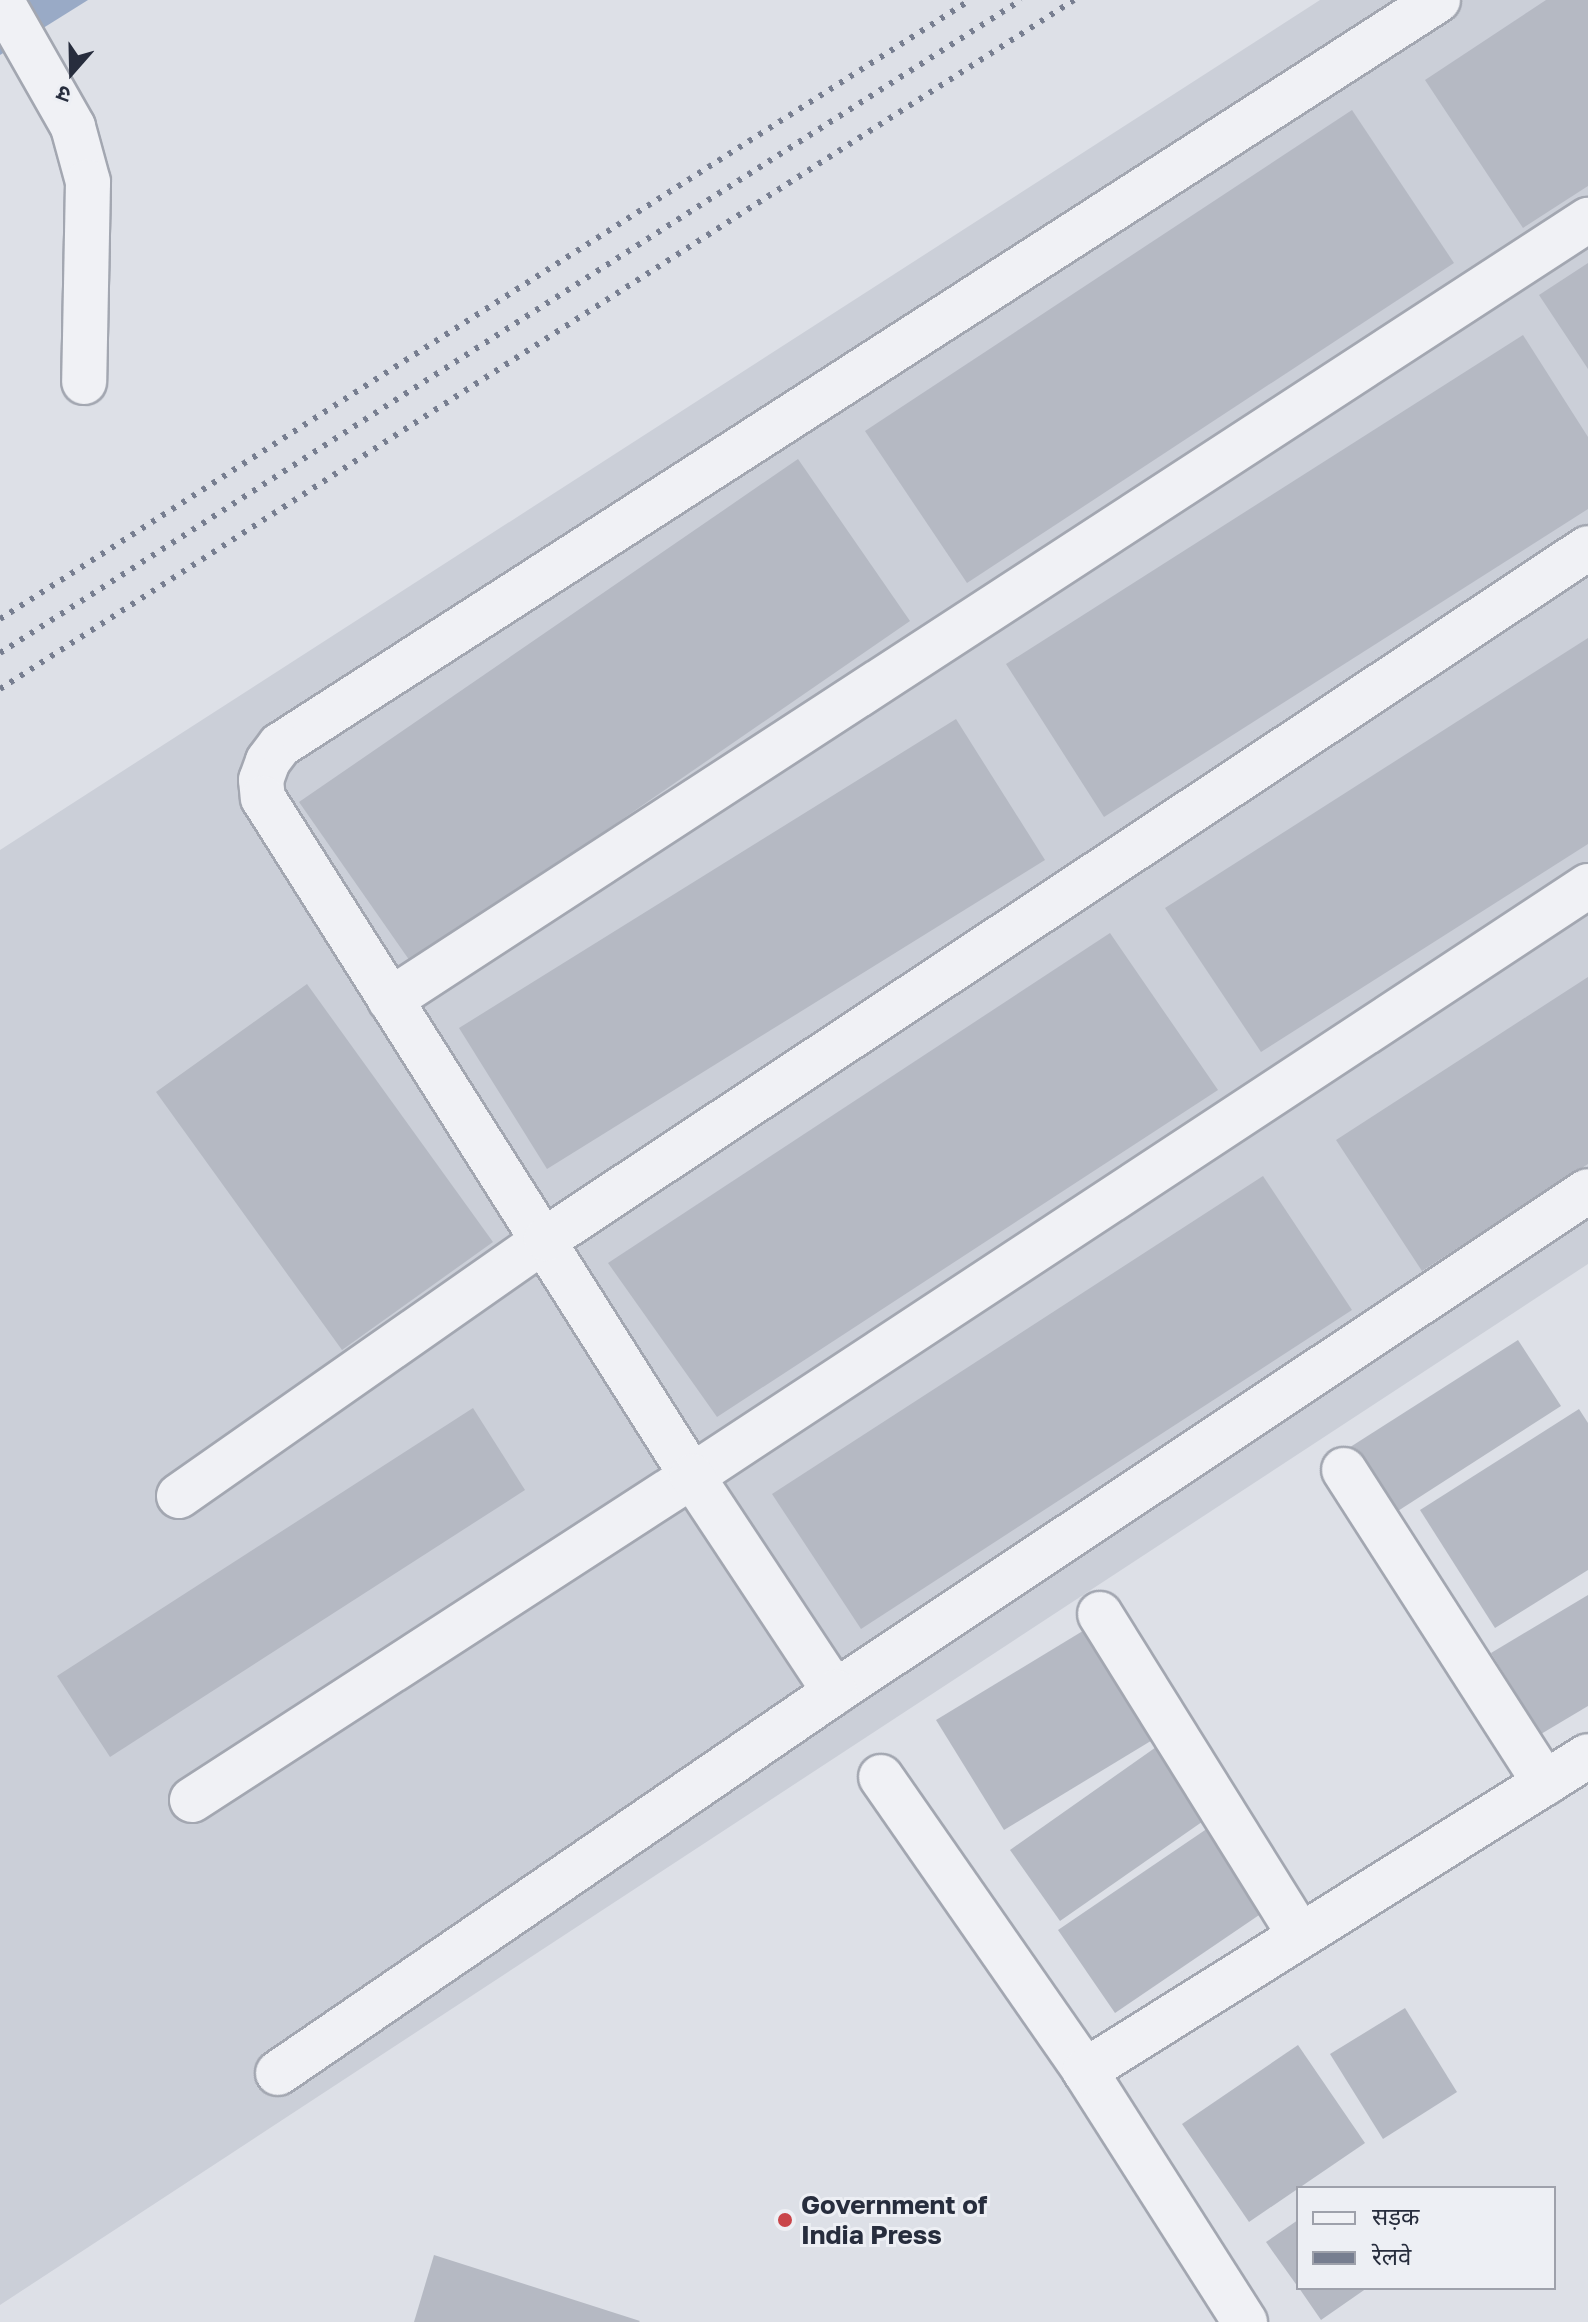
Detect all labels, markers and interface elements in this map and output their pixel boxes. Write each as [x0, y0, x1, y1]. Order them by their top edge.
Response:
north arrow [32, 32, 112, 112]
text: उ [53, 80, 74, 110]
legend [1296, 2186, 1556, 2290]
place label: Government of India Press [801, 2189, 987, 2250]
text: सड़क [1372, 2201, 1420, 2230]
marker: Government of India Press [776, 2211, 794, 2229]
text: रेलवे [1372, 2241, 1411, 2270]

